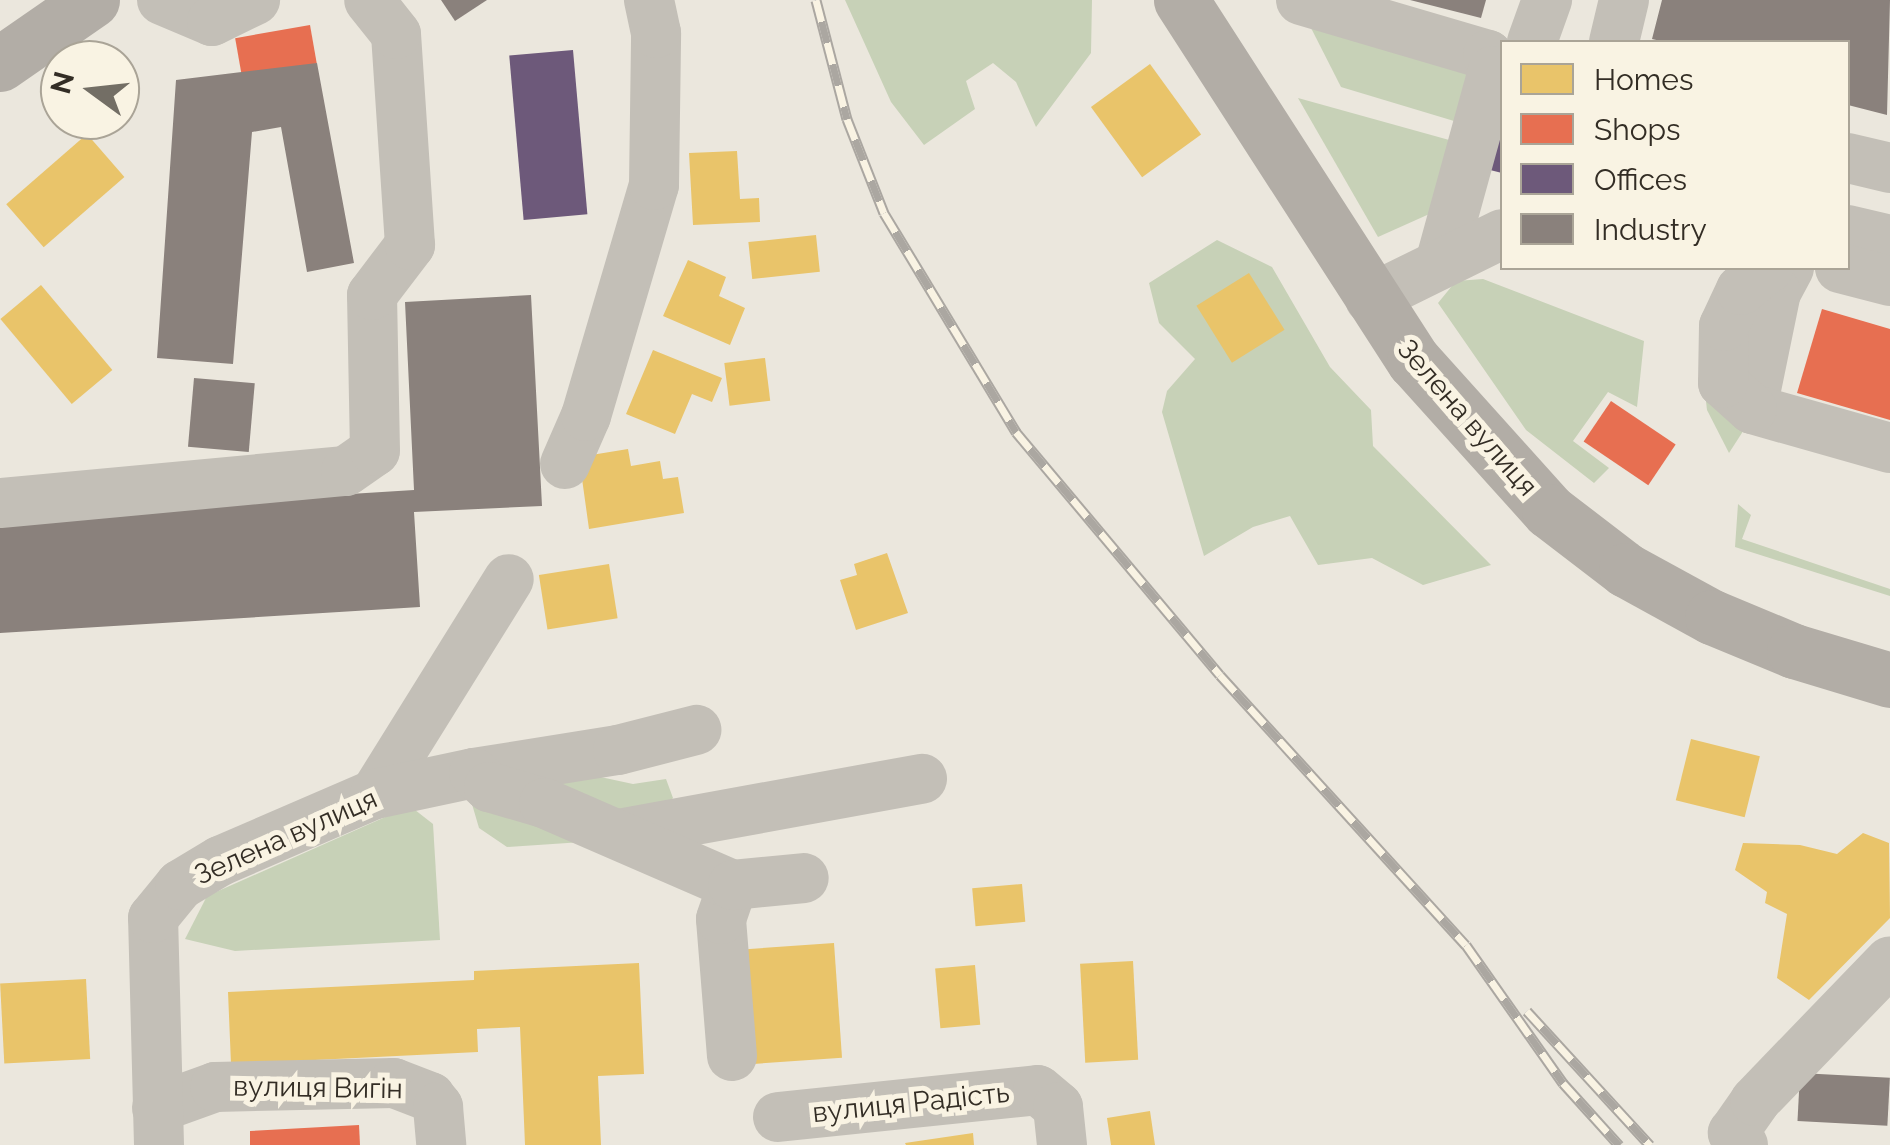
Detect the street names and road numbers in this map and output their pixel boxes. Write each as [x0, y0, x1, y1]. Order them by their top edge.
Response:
street label: Зелена вулиця [1390, 333, 1544, 503]
street label: Зелена вулиця [190, 782, 382, 892]
street label: вулиця Вигін [233, 1070, 403, 1106]
street label: вулиця Радість [811, 1076, 1011, 1130]

